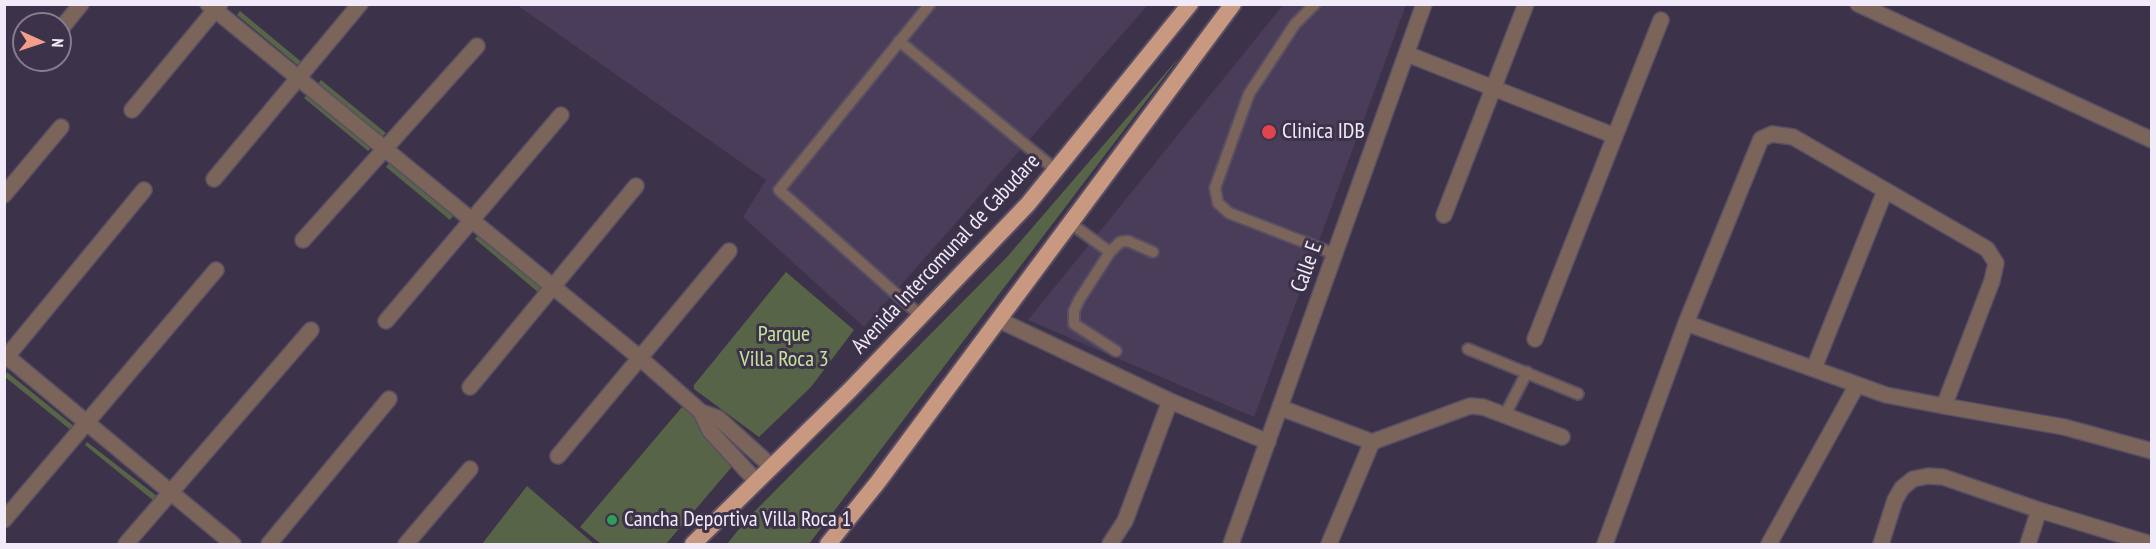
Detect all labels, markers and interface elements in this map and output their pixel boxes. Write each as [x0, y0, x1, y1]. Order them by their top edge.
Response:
north arrow [12, 12, 72, 72]
text: N [48, 38, 68, 48]
place label: Clinica IDB [1282, 119, 1365, 145]
marker: Clinica IDB [1260, 123, 1278, 141]
street label: Avenida Intercomunal de Cabudare [846, 148, 1046, 360]
street label: Calle E [1286, 238, 1328, 296]
park label: Parque Villa Roca 3 [739, 322, 829, 374]
place label: Cancha Deportiva Villa Roca 1 [624, 507, 851, 533]
marker: Cancha Deportiva Villa Roca 1 [605, 513, 619, 527]

